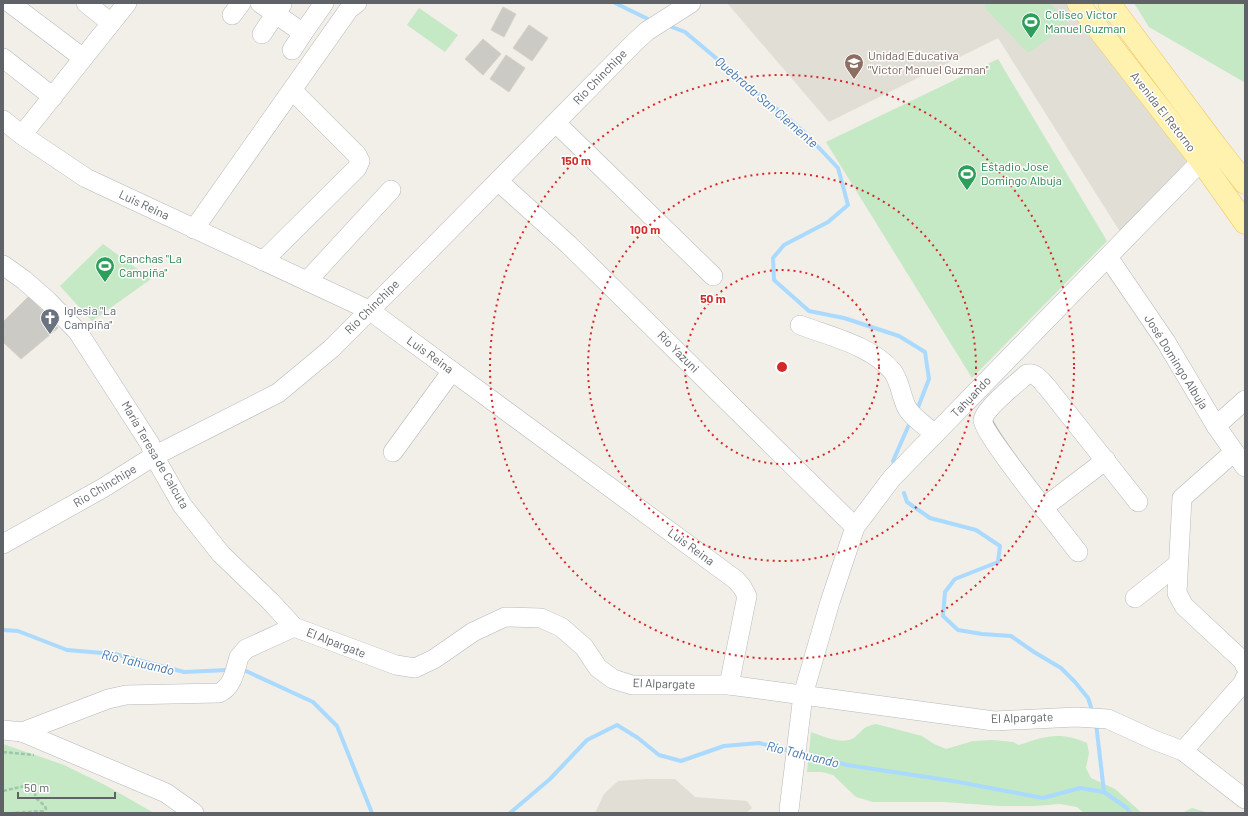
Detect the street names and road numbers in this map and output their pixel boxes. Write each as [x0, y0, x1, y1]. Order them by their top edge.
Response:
street label: Rio Chinchipe [569, 46, 629, 107]
street label: Avenida El Retorno [1128, 69, 1199, 154]
street label: Luis Reina [117, 186, 172, 222]
street label: Rio Chinchipe [341, 276, 401, 336]
street label: José Domingo Albuja [1142, 312, 1212, 411]
street label: Rio Yazuni [655, 328, 702, 375]
street label: Luis Reina [405, 333, 456, 376]
street label: Tahuando [947, 373, 993, 420]
street label: María Teresa de Calcuta [119, 398, 192, 511]
street label: Rio Chinchipe [70, 461, 139, 509]
street label: Luis Reina [666, 525, 717, 568]
street label: El Alpargate [305, 624, 368, 660]
street label: El Alpargate [633, 675, 696, 691]
street label: El Alpargate [990, 709, 1053, 725]

